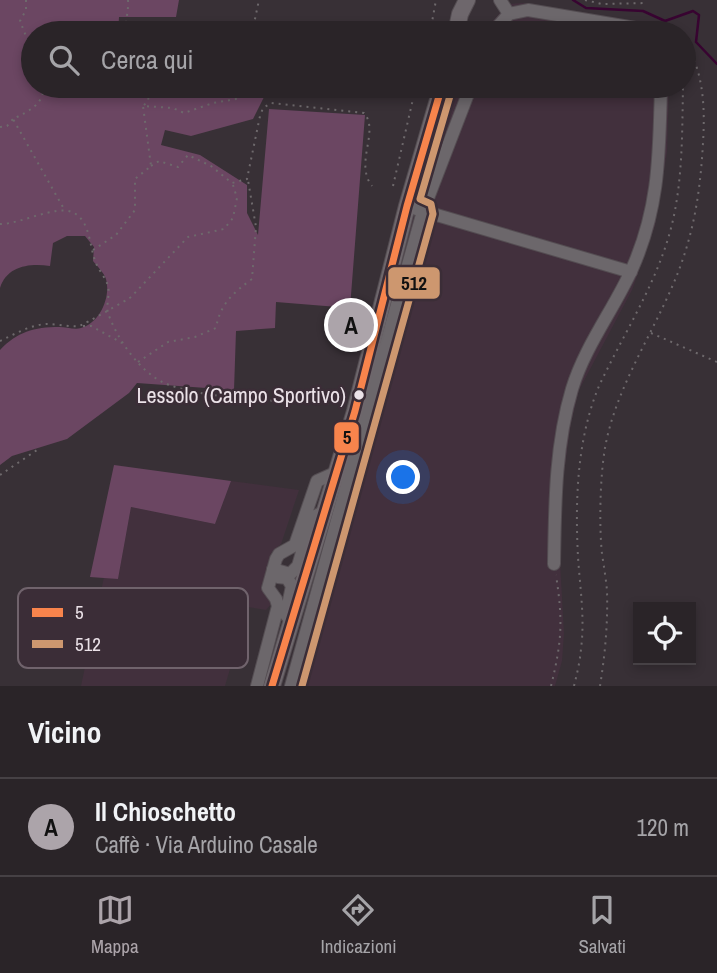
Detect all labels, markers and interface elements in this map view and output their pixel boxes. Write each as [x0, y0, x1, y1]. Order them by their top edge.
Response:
search box [21, 21, 696, 98]
icon: search [45, 41, 83, 79]
text: Cerca qui [101, 42, 193, 77]
line badge: 512 [387, 266, 441, 300]
text: 512 [401, 270, 427, 296]
pin: A [328, 299, 374, 351]
place label: Lessolo (Campo Sportivo) [136, 380, 346, 410]
marker: Lessolo (Campo Sportivo) [352, 388, 366, 402]
line badge: 5 [333, 421, 360, 454]
text: 5 [343, 424, 352, 450]
your location [386, 460, 420, 494]
legend [18, 588, 248, 668]
text: 5 [75, 599, 84, 625]
map controls [633, 602, 696, 665]
button: locate [633, 602, 696, 665]
text: 512 [75, 631, 101, 657]
text: Vicino [28, 712, 101, 752]
text: Il Chioschetto [95, 794, 236, 829]
text: A [44, 812, 58, 843]
text: 120 m [637, 812, 689, 843]
text: Caffè · Via Arduino Casale [95, 829, 318, 860]
tab: Mappa [91, 891, 139, 959]
tab: Indicazioni [320, 891, 397, 959]
tab: Salvati [578, 891, 626, 959]

